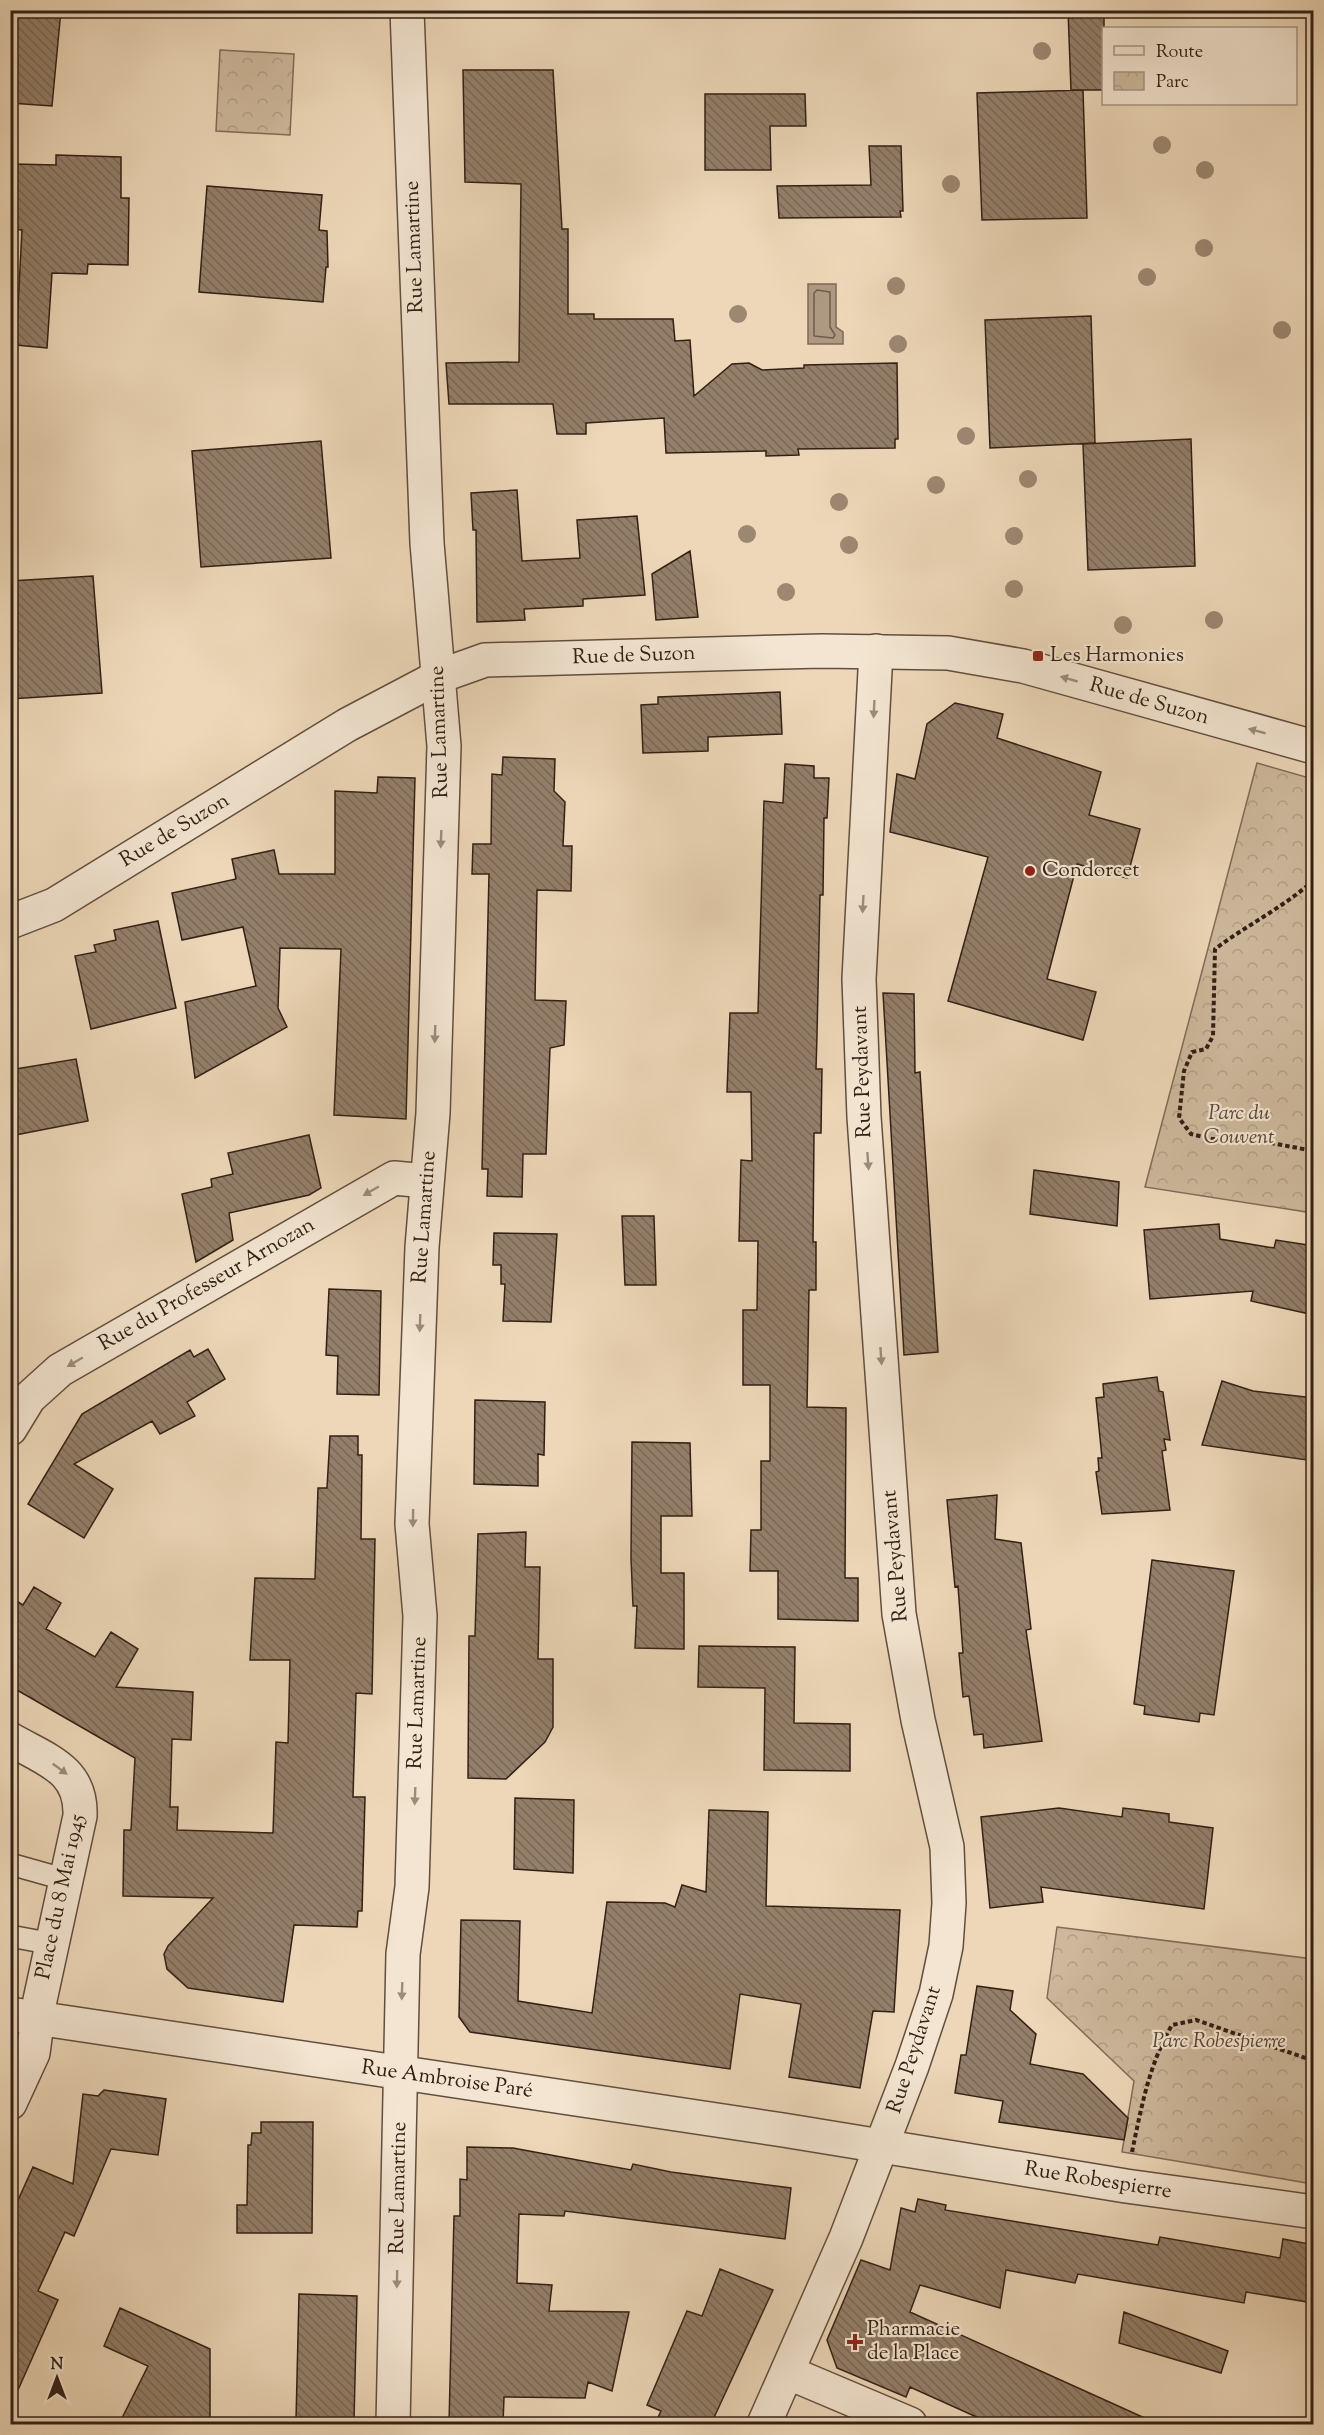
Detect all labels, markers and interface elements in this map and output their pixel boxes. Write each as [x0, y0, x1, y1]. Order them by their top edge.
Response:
legend [1102, 27, 1297, 105]
text: Route [1156, 40, 1203, 66]
text: Parc [1156, 70, 1189, 96]
street label: Rue Lamartine [398, 180, 432, 314]
street label: Rue de Suzon [572, 639, 696, 673]
place label: Les Harmonies [1050, 641, 1184, 671]
marker: Les Harmonies [1031, 649, 1045, 663]
street label: Rue Lamartine [423, 665, 457, 799]
street label: Rue de Suzon [1086, 671, 1212, 733]
one-way arrow [1060, 674, 1078, 683]
one-way arrow [869, 700, 878, 719]
one-way arrow [1248, 726, 1266, 736]
street label: Rue de Suzon [114, 786, 236, 876]
one-way arrow [436, 830, 446, 849]
place label: Condorcet [1042, 856, 1139, 886]
marker: Condorcet [1023, 864, 1037, 878]
one-way arrow [859, 894, 868, 913]
street label: Rue Peydavant [846, 1005, 880, 1139]
one-way arrow [431, 1025, 440, 1044]
park label: Parc du Couvent [1204, 1099, 1274, 1153]
street label: Rue Lamartine [405, 1150, 445, 1284]
one-way arrow [863, 1152, 872, 1171]
one-way arrow [362, 1186, 379, 1196]
street label: Rue du Professeur Arnozan [93, 1211, 321, 1359]
one-way arrow [415, 1313, 424, 1332]
one-way arrow [877, 1347, 886, 1366]
one-way arrow [67, 1356, 83, 1367]
street label: Rue Peydavant [875, 1489, 917, 1623]
one-way arrow [408, 1508, 418, 1527]
street label: Rue Lamartine [401, 1636, 435, 1770]
one-way arrow [53, 1763, 68, 1775]
one-way arrow [410, 1787, 420, 1806]
street label: Place du 8 Mai 1945 [29, 1812, 93, 1982]
one-way arrow [397, 1981, 407, 2000]
street label: Rue Peydavant [880, 1982, 950, 2118]
park label: Parc Robespierre [1152, 2027, 1286, 2057]
street label: Rue Ambroise Paré [359, 2053, 535, 2107]
street label: Rue Lamartine [383, 2121, 415, 2255]
street label: Rue Robespierre [1022, 2155, 1174, 2207]
one-way arrow [393, 2269, 402, 2288]
place label: Pharmacie de la Place [867, 2315, 960, 2369]
marker: Pharmacie de la Place [848, 2335, 862, 2349]
north arrow [27, 2348, 87, 2408]
text: N [51, 2354, 64, 2377]

